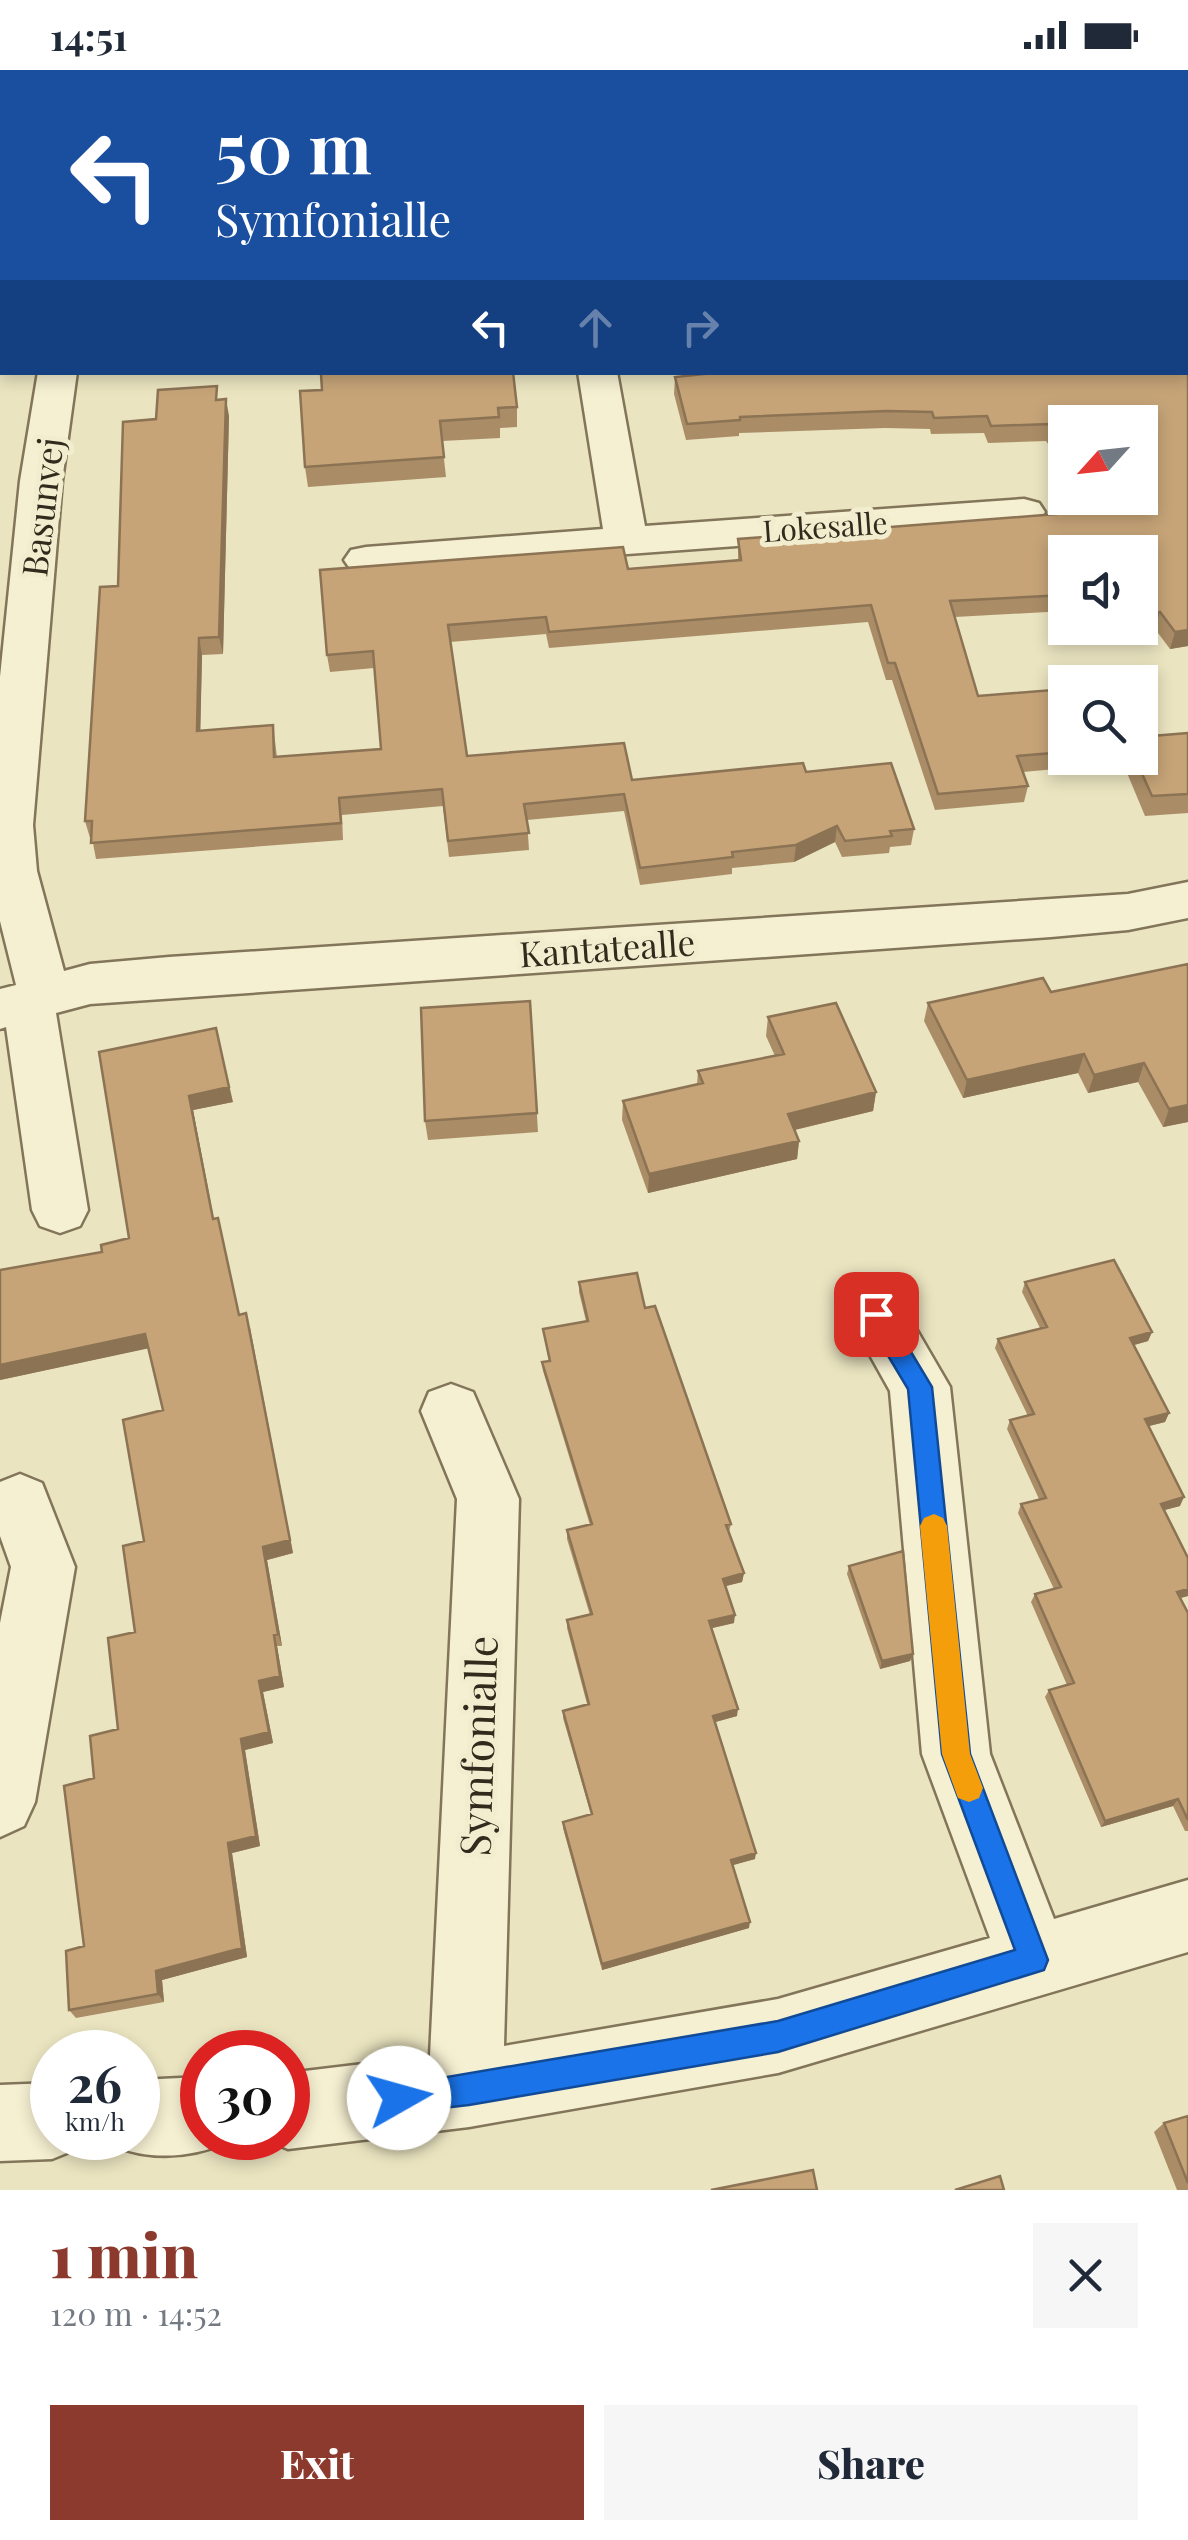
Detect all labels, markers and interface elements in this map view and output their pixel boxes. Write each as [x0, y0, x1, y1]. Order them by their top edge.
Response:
text: 14:51 [50, 10, 128, 61]
text: 50 m [215, 98, 372, 192]
icon: left [50, 110, 180, 240]
text: Symfonialle [215, 188, 451, 248]
icon: left [463, 300, 518, 355]
icon: ahead [568, 300, 623, 355]
icon: right [673, 300, 728, 355]
north arrow [1048, 405, 1158, 515]
map controls [1048, 405, 1158, 775]
street label: Basunvej [9, 435, 73, 579]
street label: Lokesalle [761, 502, 889, 550]
button: sound [1048, 535, 1158, 645]
button: search [1048, 665, 1158, 775]
street label: Kantatealle [518, 917, 696, 977]
pin [834, 1272, 919, 1357]
icon: arrive [849, 1287, 904, 1342]
street label: Symfonialle [445, 1635, 509, 1857]
speed limit sign: 30 [180, 2030, 310, 2160]
position arrow [347, 2046, 451, 2150]
text: 26 [68, 2049, 122, 2116]
text: km/h [65, 2104, 125, 2137]
text: 1 min [50, 2213, 198, 2293]
button: close [1033, 2223, 1138, 2328]
text: 120 m · 14:52 [50, 2291, 222, 2334]
button: Exit [50, 2405, 584, 2520]
button: Share [604, 2405, 1138, 2520]

